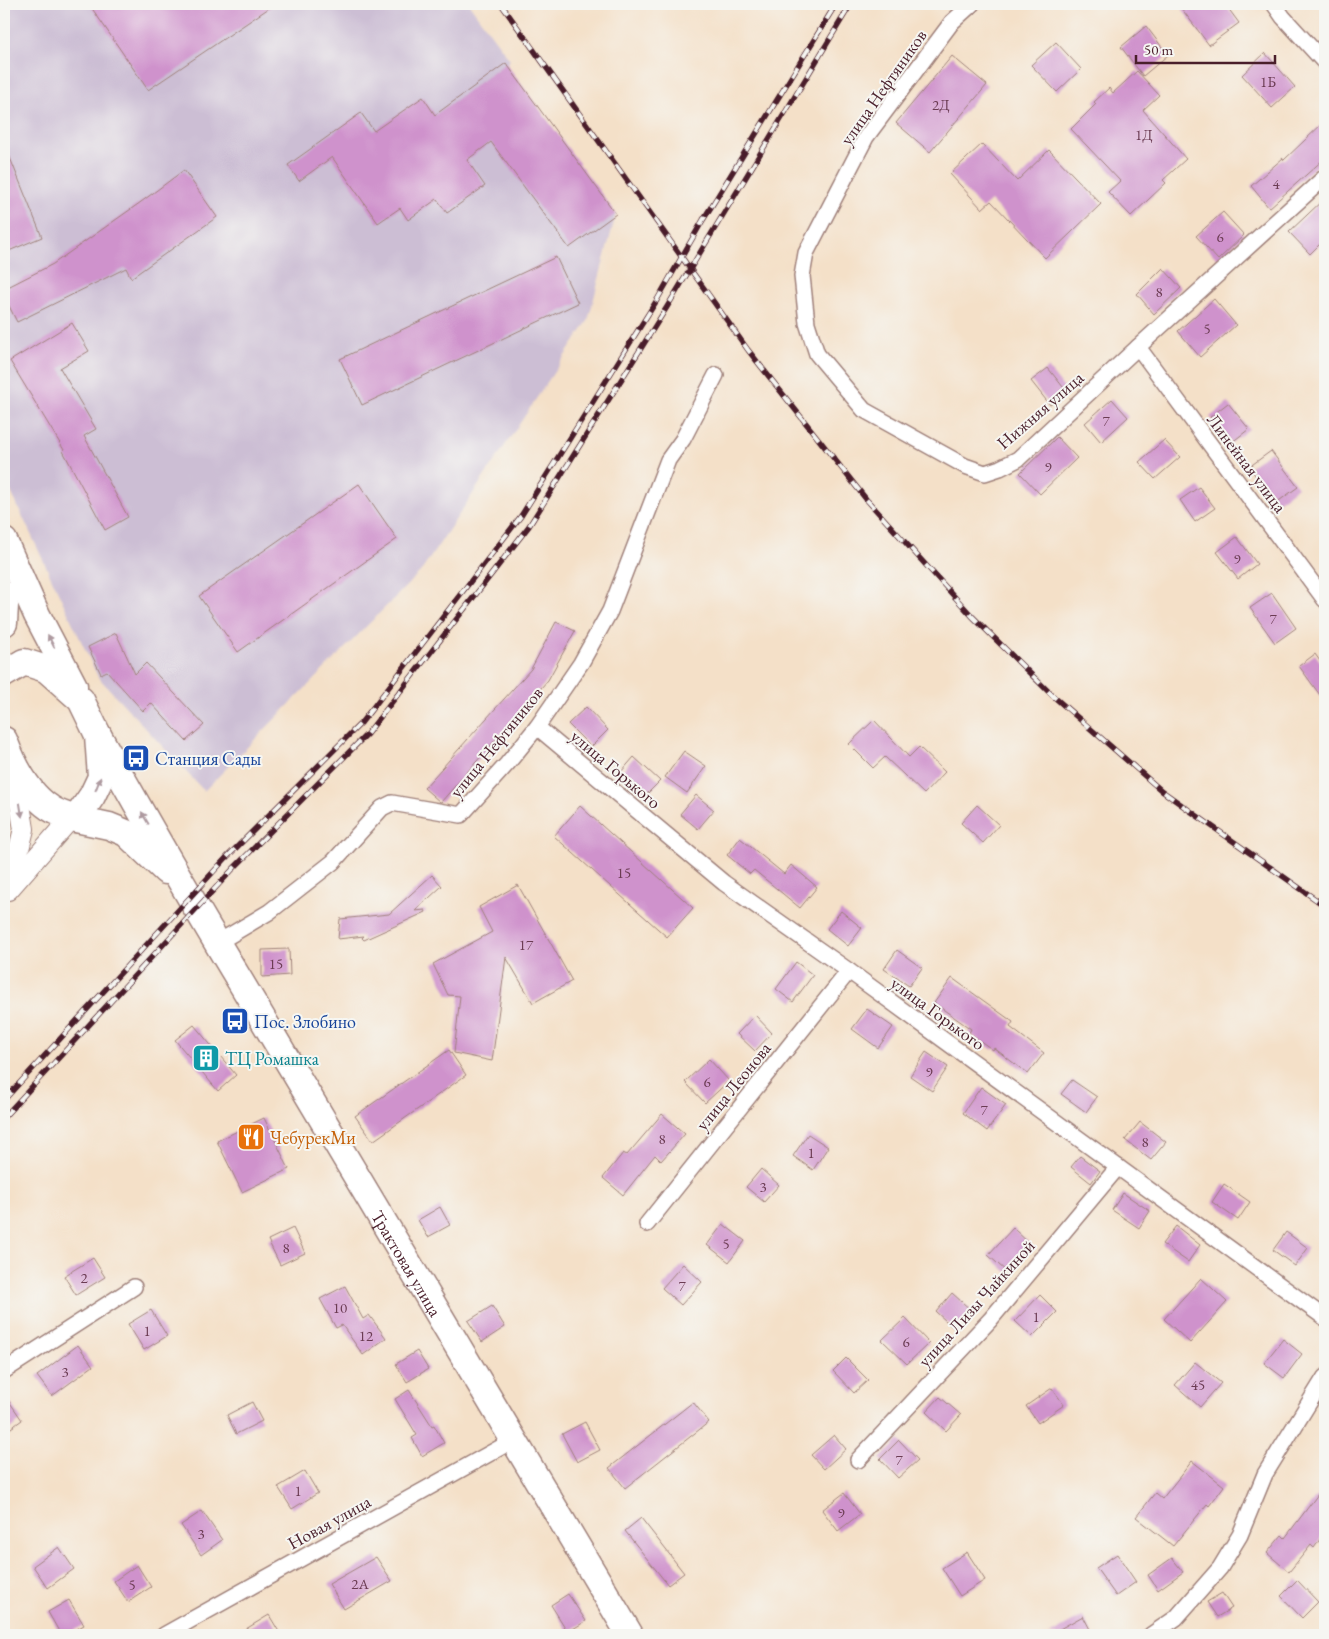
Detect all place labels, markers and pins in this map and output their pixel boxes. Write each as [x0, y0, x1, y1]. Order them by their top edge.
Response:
bus stop icon: Станция Сады [121, 743, 151, 773]
place label: Станция Сады [155, 747, 261, 770]
bus stop icon: Пос. Злобино [220, 1006, 250, 1036]
place label: Пос. Злобино [254, 1010, 356, 1033]
building icon: ТЦ Ромашка [191, 1043, 221, 1073]
place label: ТЦ Ромашка [225, 1047, 320, 1070]
restaurant icon: ЧебурекМи [236, 1122, 266, 1152]
place label: ЧебурекМи [270, 1126, 356, 1149]

